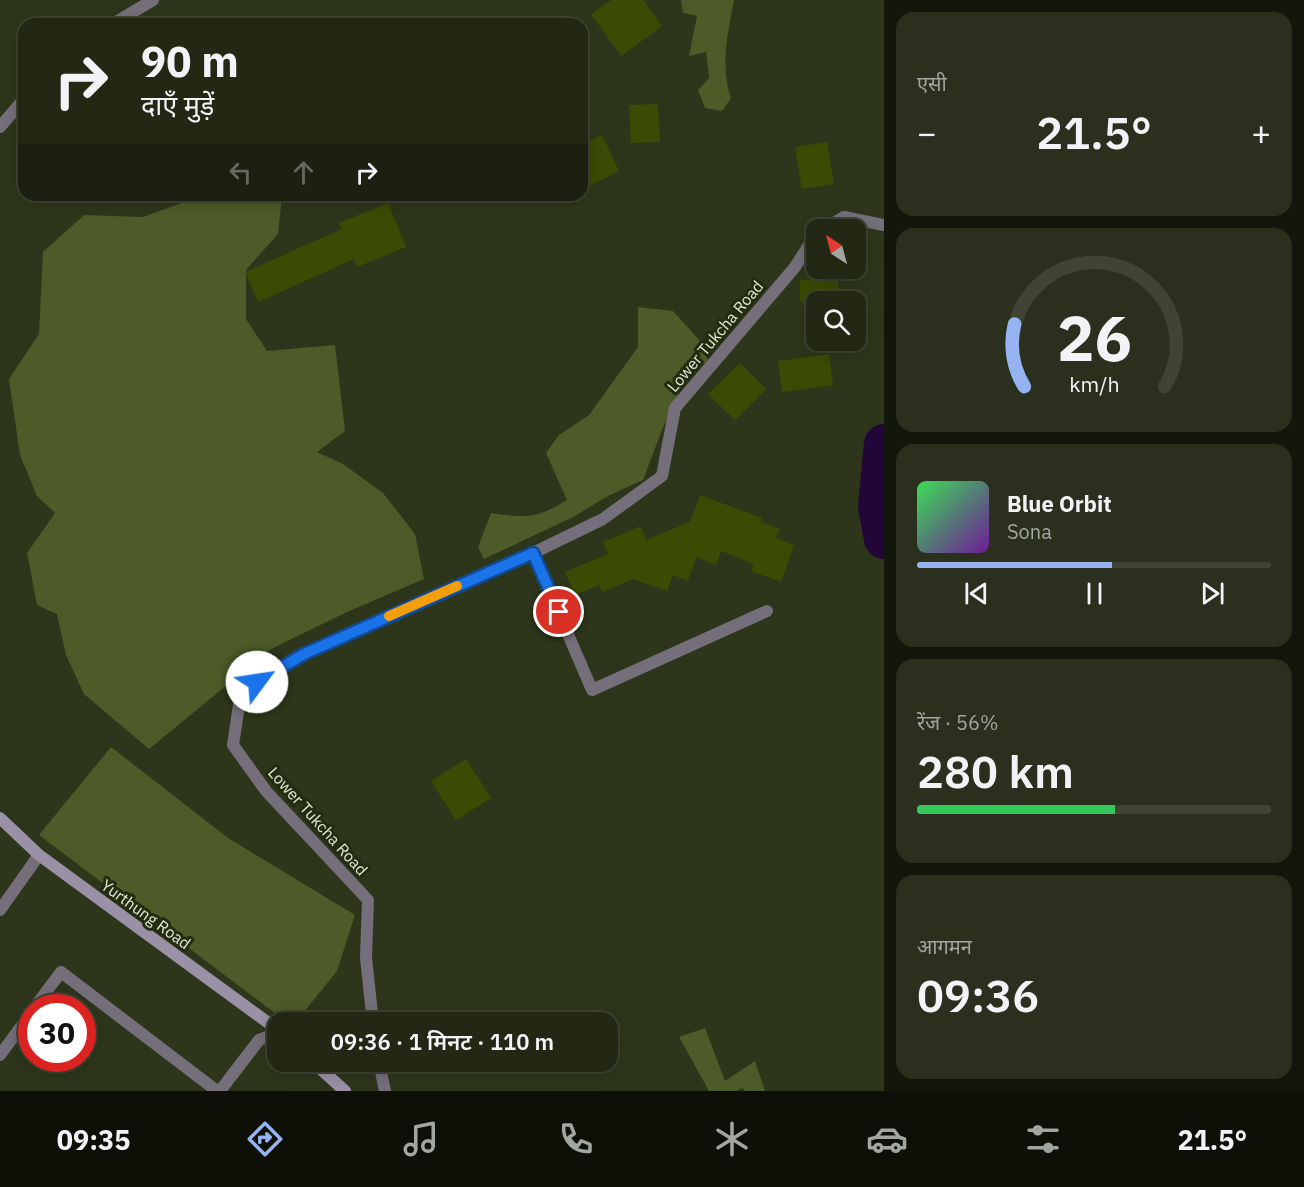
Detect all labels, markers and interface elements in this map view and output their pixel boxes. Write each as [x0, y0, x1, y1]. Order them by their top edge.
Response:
text: 90 m [141, 34, 239, 89]
icon: right [42, 42, 120, 120]
text: एसी [917, 70, 947, 97]
text: दाएँ मुड़ें [141, 87, 214, 122]
text: 21.5° [1036, 103, 1152, 161]
text: − [917, 111, 937, 154]
text: + [1251, 111, 1271, 154]
icon: left [224, 156, 257, 189]
icon: ahead [287, 156, 320, 189]
icon: right [350, 156, 383, 189]
north arrow [806, 219, 866, 279]
map controls [806, 219, 866, 351]
street label: Lower Tukcha Road [663, 276, 767, 396]
button: search [806, 291, 866, 351]
text: 26 [1057, 297, 1131, 378]
text: km/h [1069, 370, 1119, 398]
text: Blue Orbit [1007, 489, 1112, 518]
text: Sona [1007, 518, 1052, 545]
icon: previous [960, 577, 993, 610]
icon: pause [1078, 577, 1111, 610]
icon: next [1196, 577, 1229, 610]
pin [533, 586, 584, 637]
icon: arrive [542, 595, 575, 628]
position arrow [225, 650, 289, 714]
text: रेंज · 56% [917, 709, 999, 736]
text: 280 km [917, 742, 1074, 800]
street label: Lower Tukcha Road [264, 763, 372, 879]
street label: Yurthung Road [97, 875, 195, 953]
text: आगमन [917, 933, 972, 960]
text: 09:36 [917, 966, 1039, 1024]
speed limit sign: 30 [18, 994, 96, 1072]
text: 09:36 · 1 मिनट · 110 m [331, 1027, 554, 1056]
icon: directions [244, 1118, 286, 1160]
icon: music [400, 1118, 442, 1160]
icon: phone [555, 1118, 597, 1160]
icon: climate [711, 1118, 753, 1160]
icon: car [866, 1118, 908, 1160]
icon: filters [1022, 1118, 1064, 1160]
text: 09:35 [57, 1122, 131, 1157]
text: 21.5° [1177, 1122, 1247, 1157]

